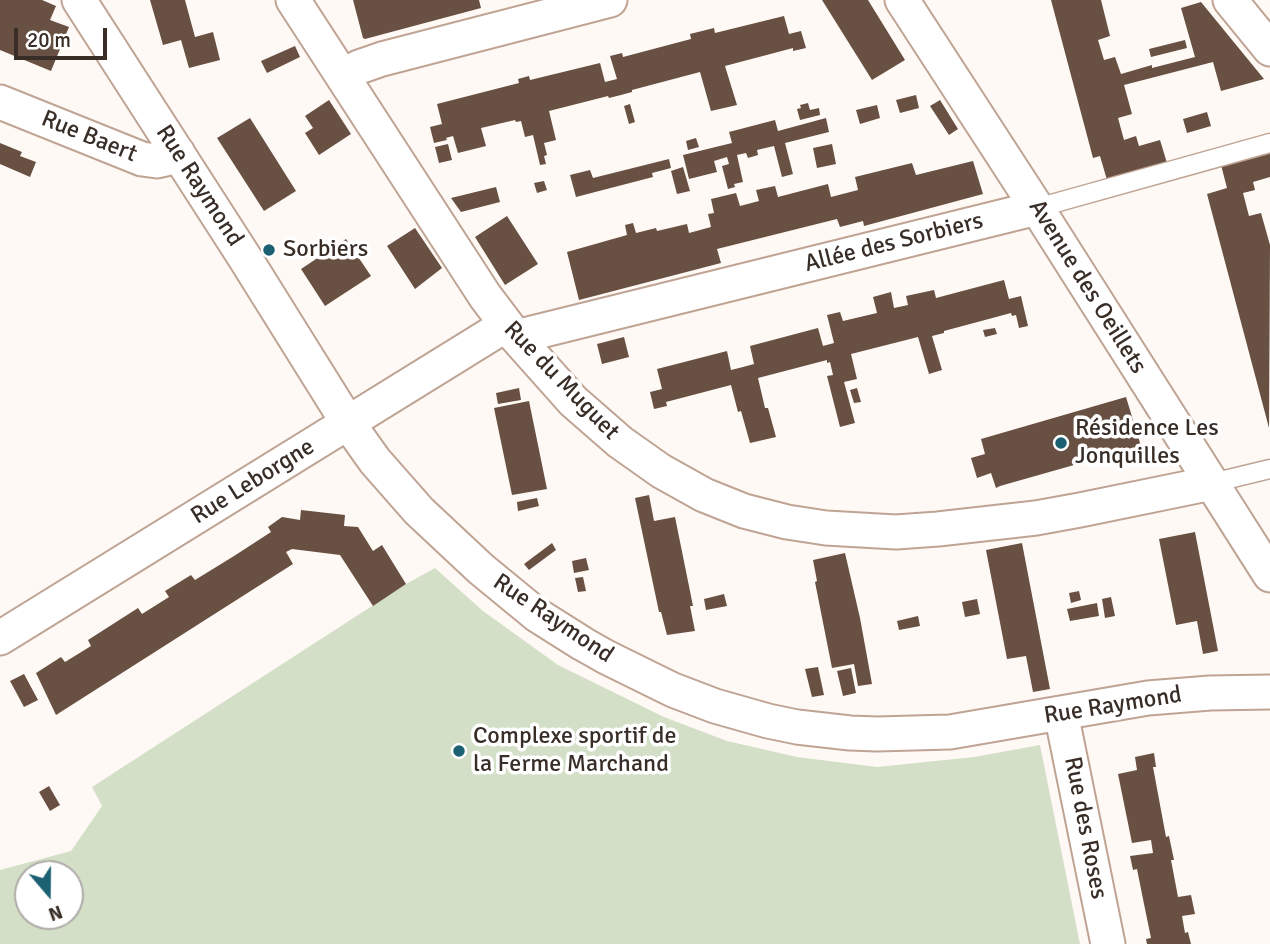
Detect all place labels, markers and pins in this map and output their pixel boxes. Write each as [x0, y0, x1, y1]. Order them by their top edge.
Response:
place label: Sorbiers [283, 236, 368, 264]
marker: Sorbiers [261, 242, 277, 258]
place label: Résidence Les Jonquilles [1075, 415, 1219, 471]
marker: Résidence Les Jonquilles [1053, 435, 1069, 451]
place label: Complexe sportif de la Ferme Marchand [473, 723, 676, 779]
marker: Complexe sportif de la Ferme Marchand [451, 743, 467, 759]

